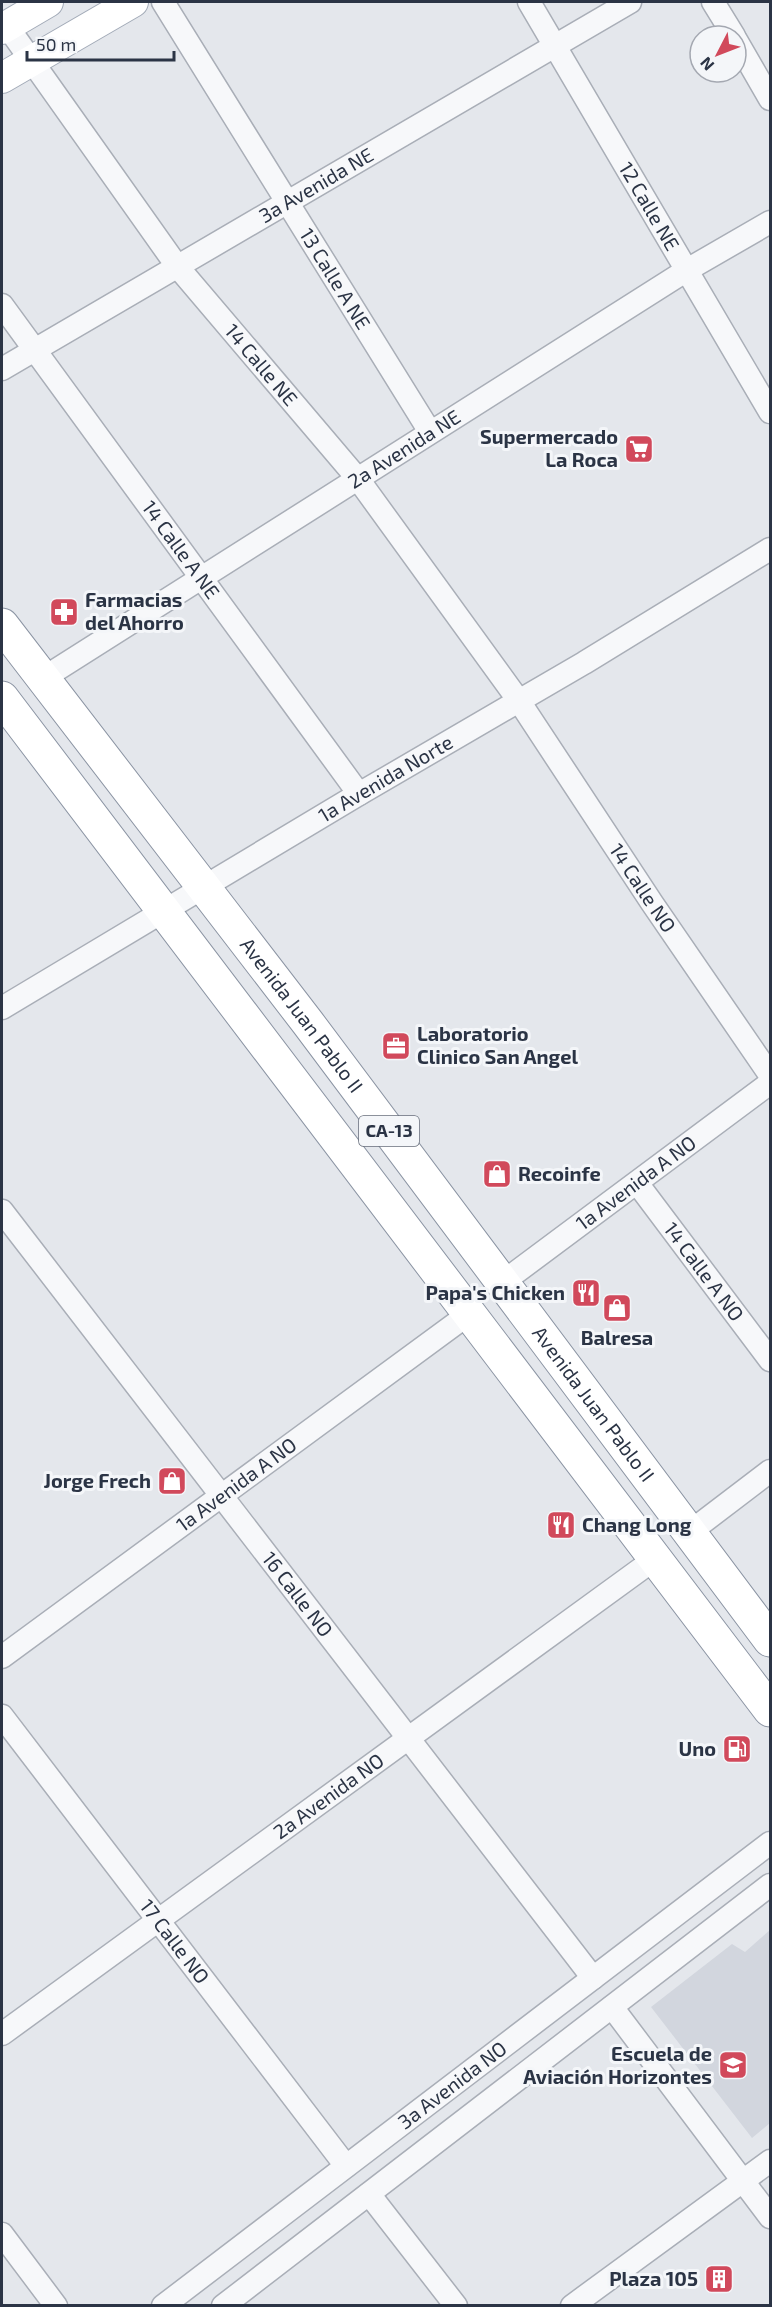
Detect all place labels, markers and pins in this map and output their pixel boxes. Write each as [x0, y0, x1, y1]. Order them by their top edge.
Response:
place label: Supermercado La Roca [480, 424, 618, 471]
supermarket icon: Supermercado La Roca [623, 433, 655, 465]
place label: Farmacias del Ahorro [85, 587, 184, 634]
pharmacy icon: Farmacias del Ahorro [48, 596, 80, 628]
place label: Laboratorio Clinico San Angel [417, 1021, 578, 1068]
office icon: Laboratorio Clinico San Angel [380, 1030, 412, 1062]
shop icon: Recoinfe [481, 1158, 513, 1190]
place label: Recoinfe [518, 1161, 601, 1185]
restaurant icon: Papa's Chicken [570, 1277, 602, 1309]
place label: Papa's Chicken [425, 1280, 565, 1304]
shop icon: Balresa [601, 1292, 633, 1324]
place label: Balresa [581, 1325, 653, 1349]
shop icon: Jorge Frech [156, 1465, 188, 1497]
place label: Jorge Frech [43, 1468, 151, 1492]
restaurant icon: Chang Long [545, 1509, 577, 1541]
place label: Chang Long [582, 1512, 692, 1536]
fuel station icon: Uno [721, 1733, 753, 1765]
place label: Uno [678, 1736, 716, 1760]
place label: Escuela de Aviación Horizontes [523, 2041, 712, 2088]
school or university icon: Escuela de Aviación Horizontes [717, 2049, 749, 2081]
building icon: Plaza 105 [703, 2263, 735, 2295]
place label: Plaza 105 [609, 2266, 698, 2290]

